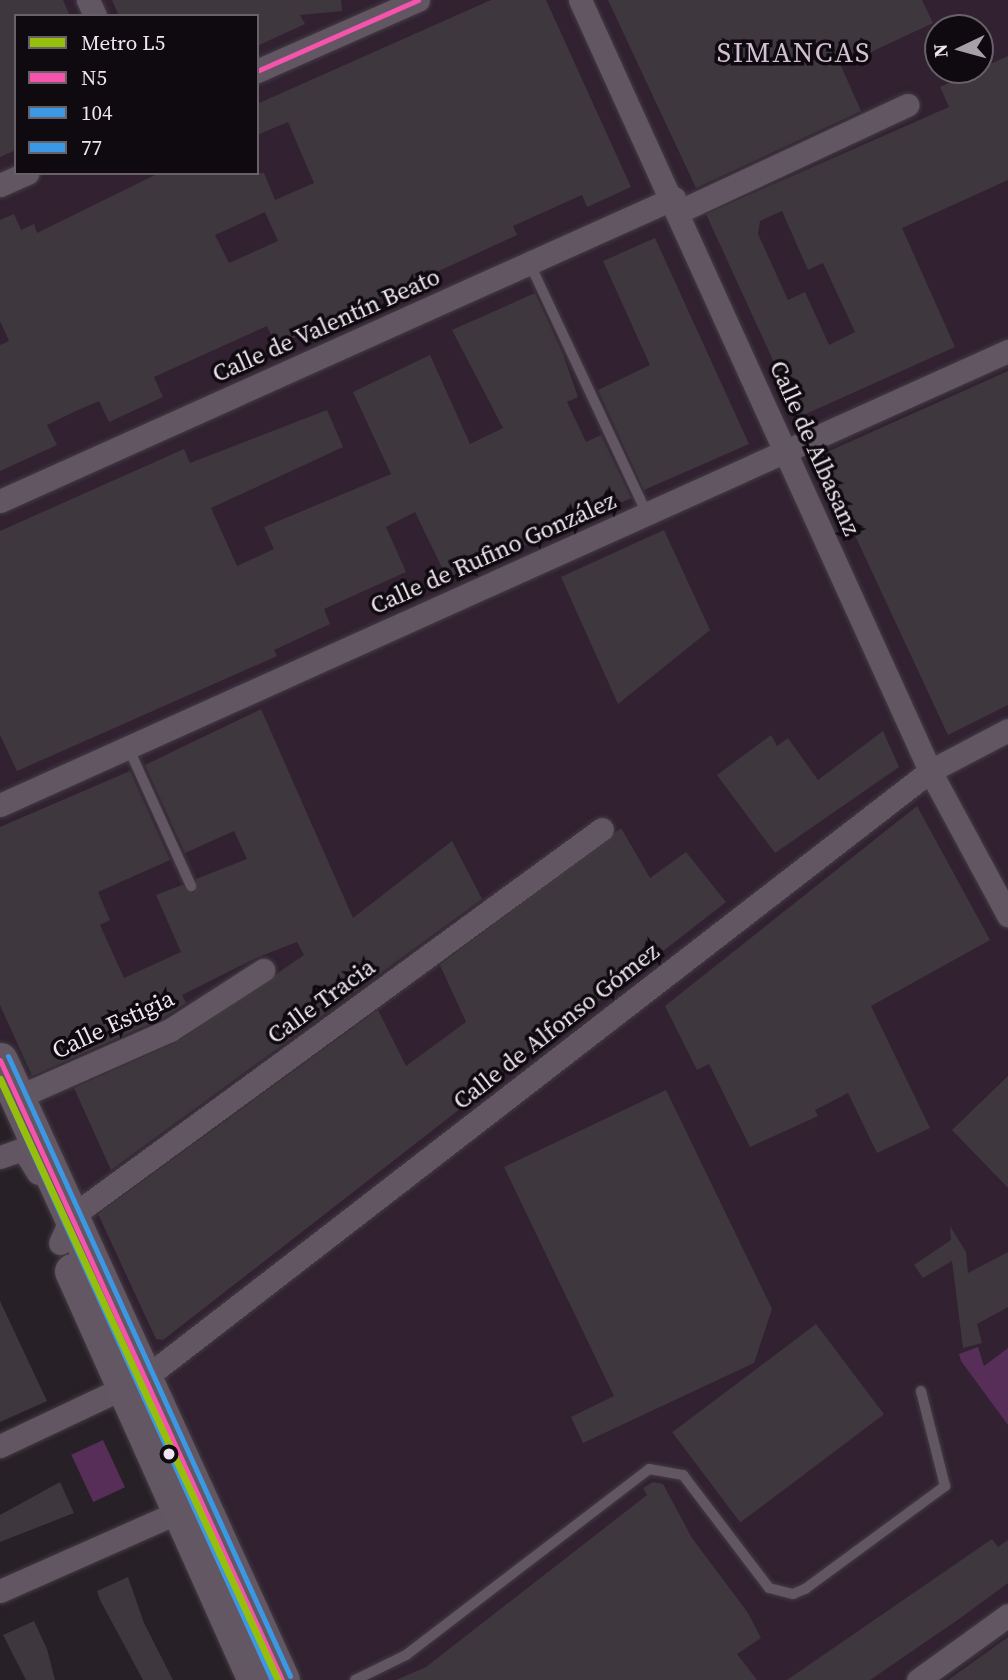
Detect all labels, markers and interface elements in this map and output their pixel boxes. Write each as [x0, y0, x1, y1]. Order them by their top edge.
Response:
legend [14, 14, 259, 175]
north arrow [924, 14, 994, 84]
text: Metro L5 [81, 28, 165, 57]
district label: SIMANCAS [718, 35, 870, 69]
text: N [927, 43, 954, 59]
text: N5 [81, 63, 107, 92]
text: 104 [81, 98, 113, 127]
text: 77 [81, 133, 102, 162]
street label: Calle de Valentín Beato [208, 262, 444, 388]
street label: Calle de Albasanz [764, 356, 866, 540]
street label: Calle de Rufino González [366, 486, 620, 620]
street label: Calle de Alfonso Gómez [447, 937, 665, 1115]
street label: Calle Tracia [261, 952, 381, 1050]
street label: Calle Estigia [47, 983, 179, 1065]
unlabelled marker [162, 1447, 176, 1461]

